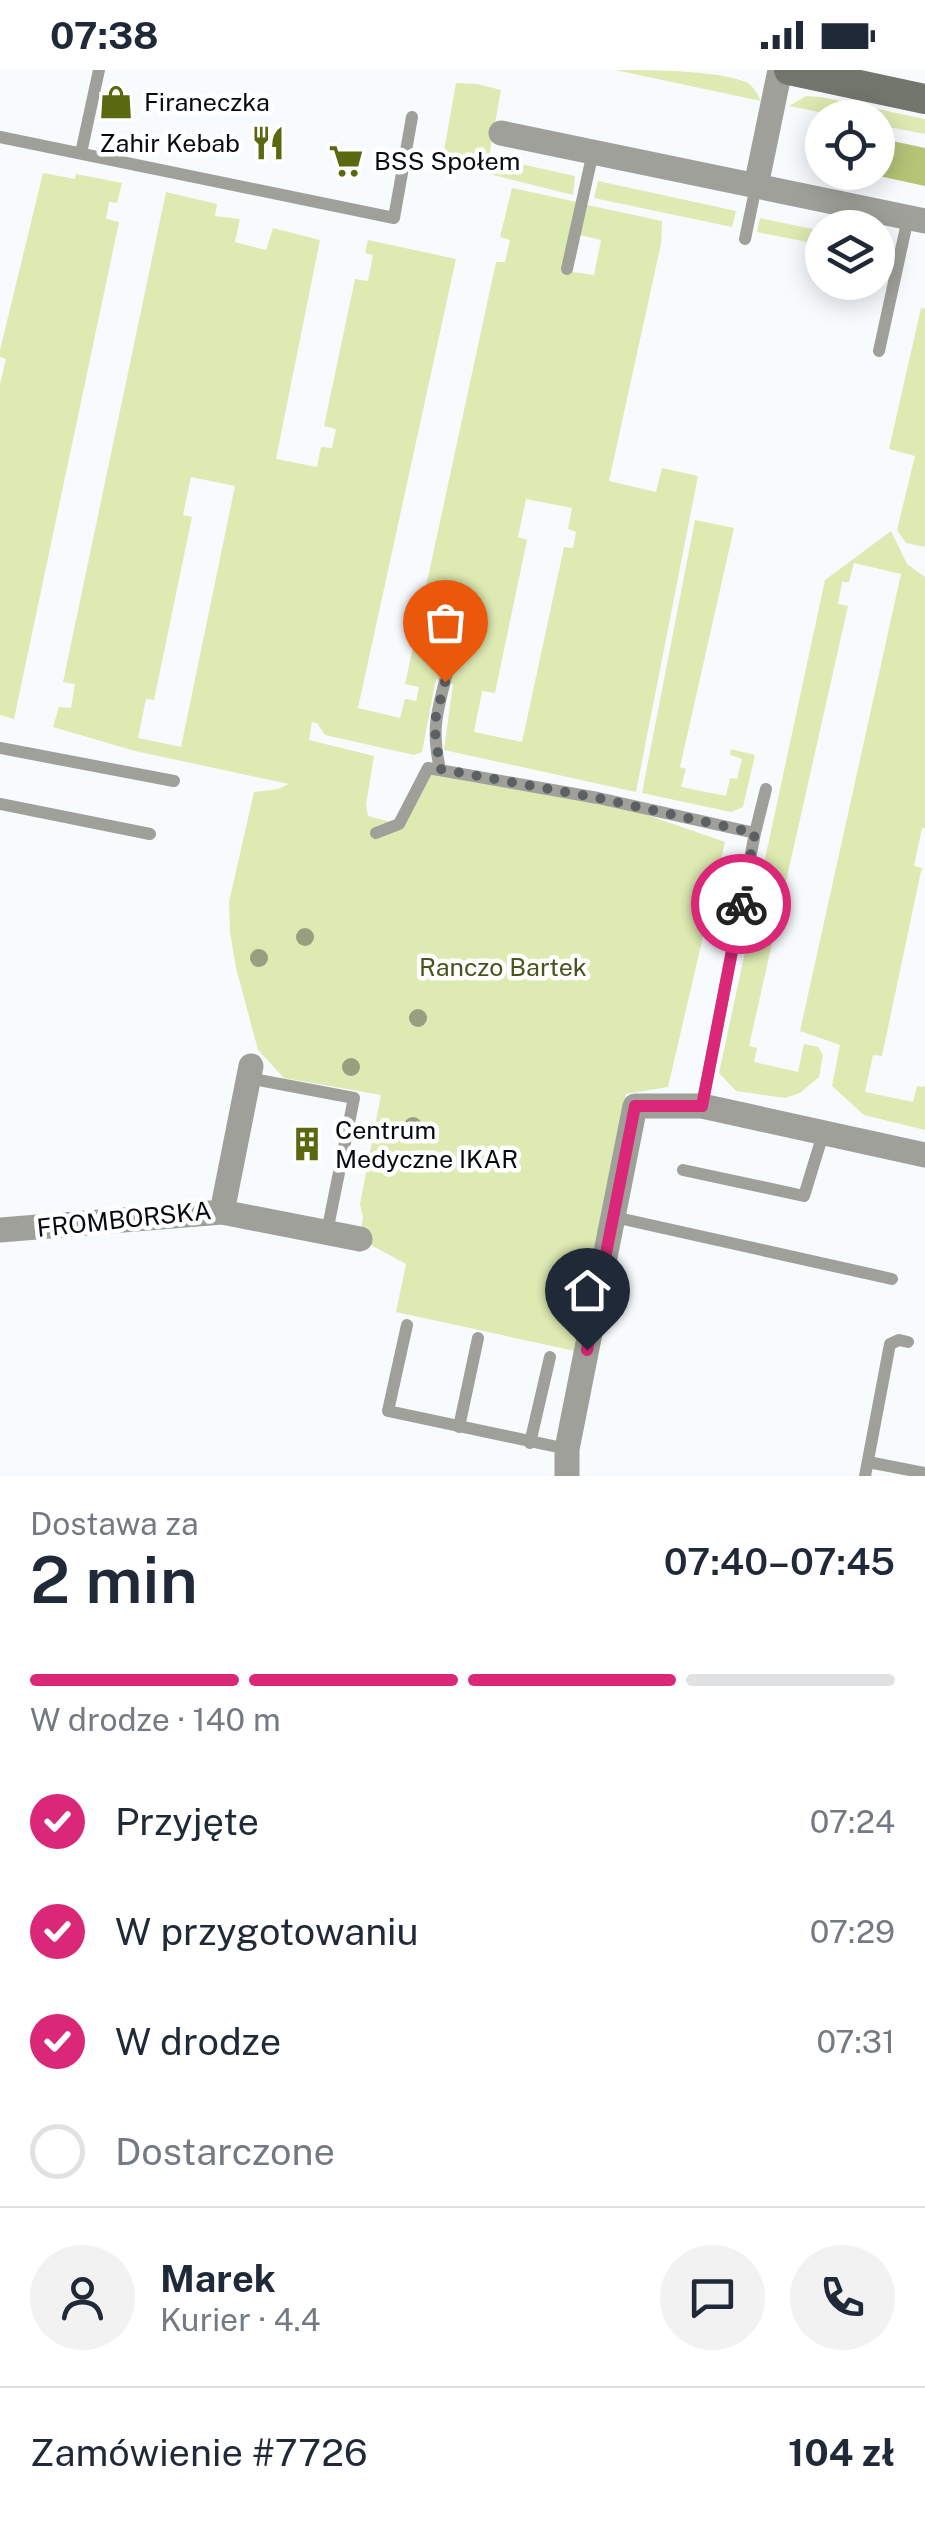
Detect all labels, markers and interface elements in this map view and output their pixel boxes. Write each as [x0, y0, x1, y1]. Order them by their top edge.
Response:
text: 07:38 [50, 13, 159, 58]
shop icon: Firaneczka [97, 83, 135, 121]
place label: Firaneczka [144, 87, 270, 117]
map controls [805, 100, 895, 300]
button: locate [805, 100, 895, 190]
restaurant icon: Zahir Kebab [249, 124, 287, 162]
place label: Zahir Kebab [100, 128, 240, 158]
supermarket icon: BSS Społem [327, 142, 365, 180]
place label: BSS Społem [374, 146, 520, 176]
button: layers [805, 210, 895, 300]
pin [403, 580, 488, 683]
icon: bag [418, 595, 473, 650]
courier [691, 854, 791, 954]
icon: bike [714, 877, 769, 932]
park label: Ranczo Bartek [419, 952, 587, 982]
place label: Centrum Medyczne IKAR [335, 1115, 518, 1174]
building icon: Centrum Medyczne IKAR [288, 1125, 326, 1163]
street label: FROMBORSKA [35, 1195, 213, 1243]
pin [545, 1248, 630, 1351]
icon: home [560, 1263, 615, 1318]
text: Dostawa za [30, 1505, 199, 1542]
text: 07:40–07:45 [664, 1539, 895, 1584]
text: 2 min [30, 1541, 198, 1618]
text: W drodze · 140 m [30, 1701, 281, 1738]
icon: check [30, 1794, 85, 1849]
text: Przyjęte [115, 1799, 259, 1844]
text: 07:24 [810, 1803, 895, 1840]
icon: check [30, 1904, 85, 1959]
text: W przygotowaniu [115, 1909, 419, 1954]
text: 07:29 [810, 1913, 895, 1950]
icon: check [30, 2014, 85, 2069]
text: W drodze [115, 2019, 281, 2064]
text: 07:31 [816, 2023, 895, 2060]
text: Dostarczone [115, 2129, 335, 2174]
button: person [30, 2245, 135, 2350]
button: chat [660, 2245, 765, 2350]
button: phone [790, 2245, 895, 2350]
text: Marek [160, 2256, 276, 2301]
text: Kurier · 4.4 [160, 2301, 321, 2338]
text: Zamówienie #7726 [30, 2430, 368, 2475]
text: 104 zł [788, 2430, 895, 2475]

